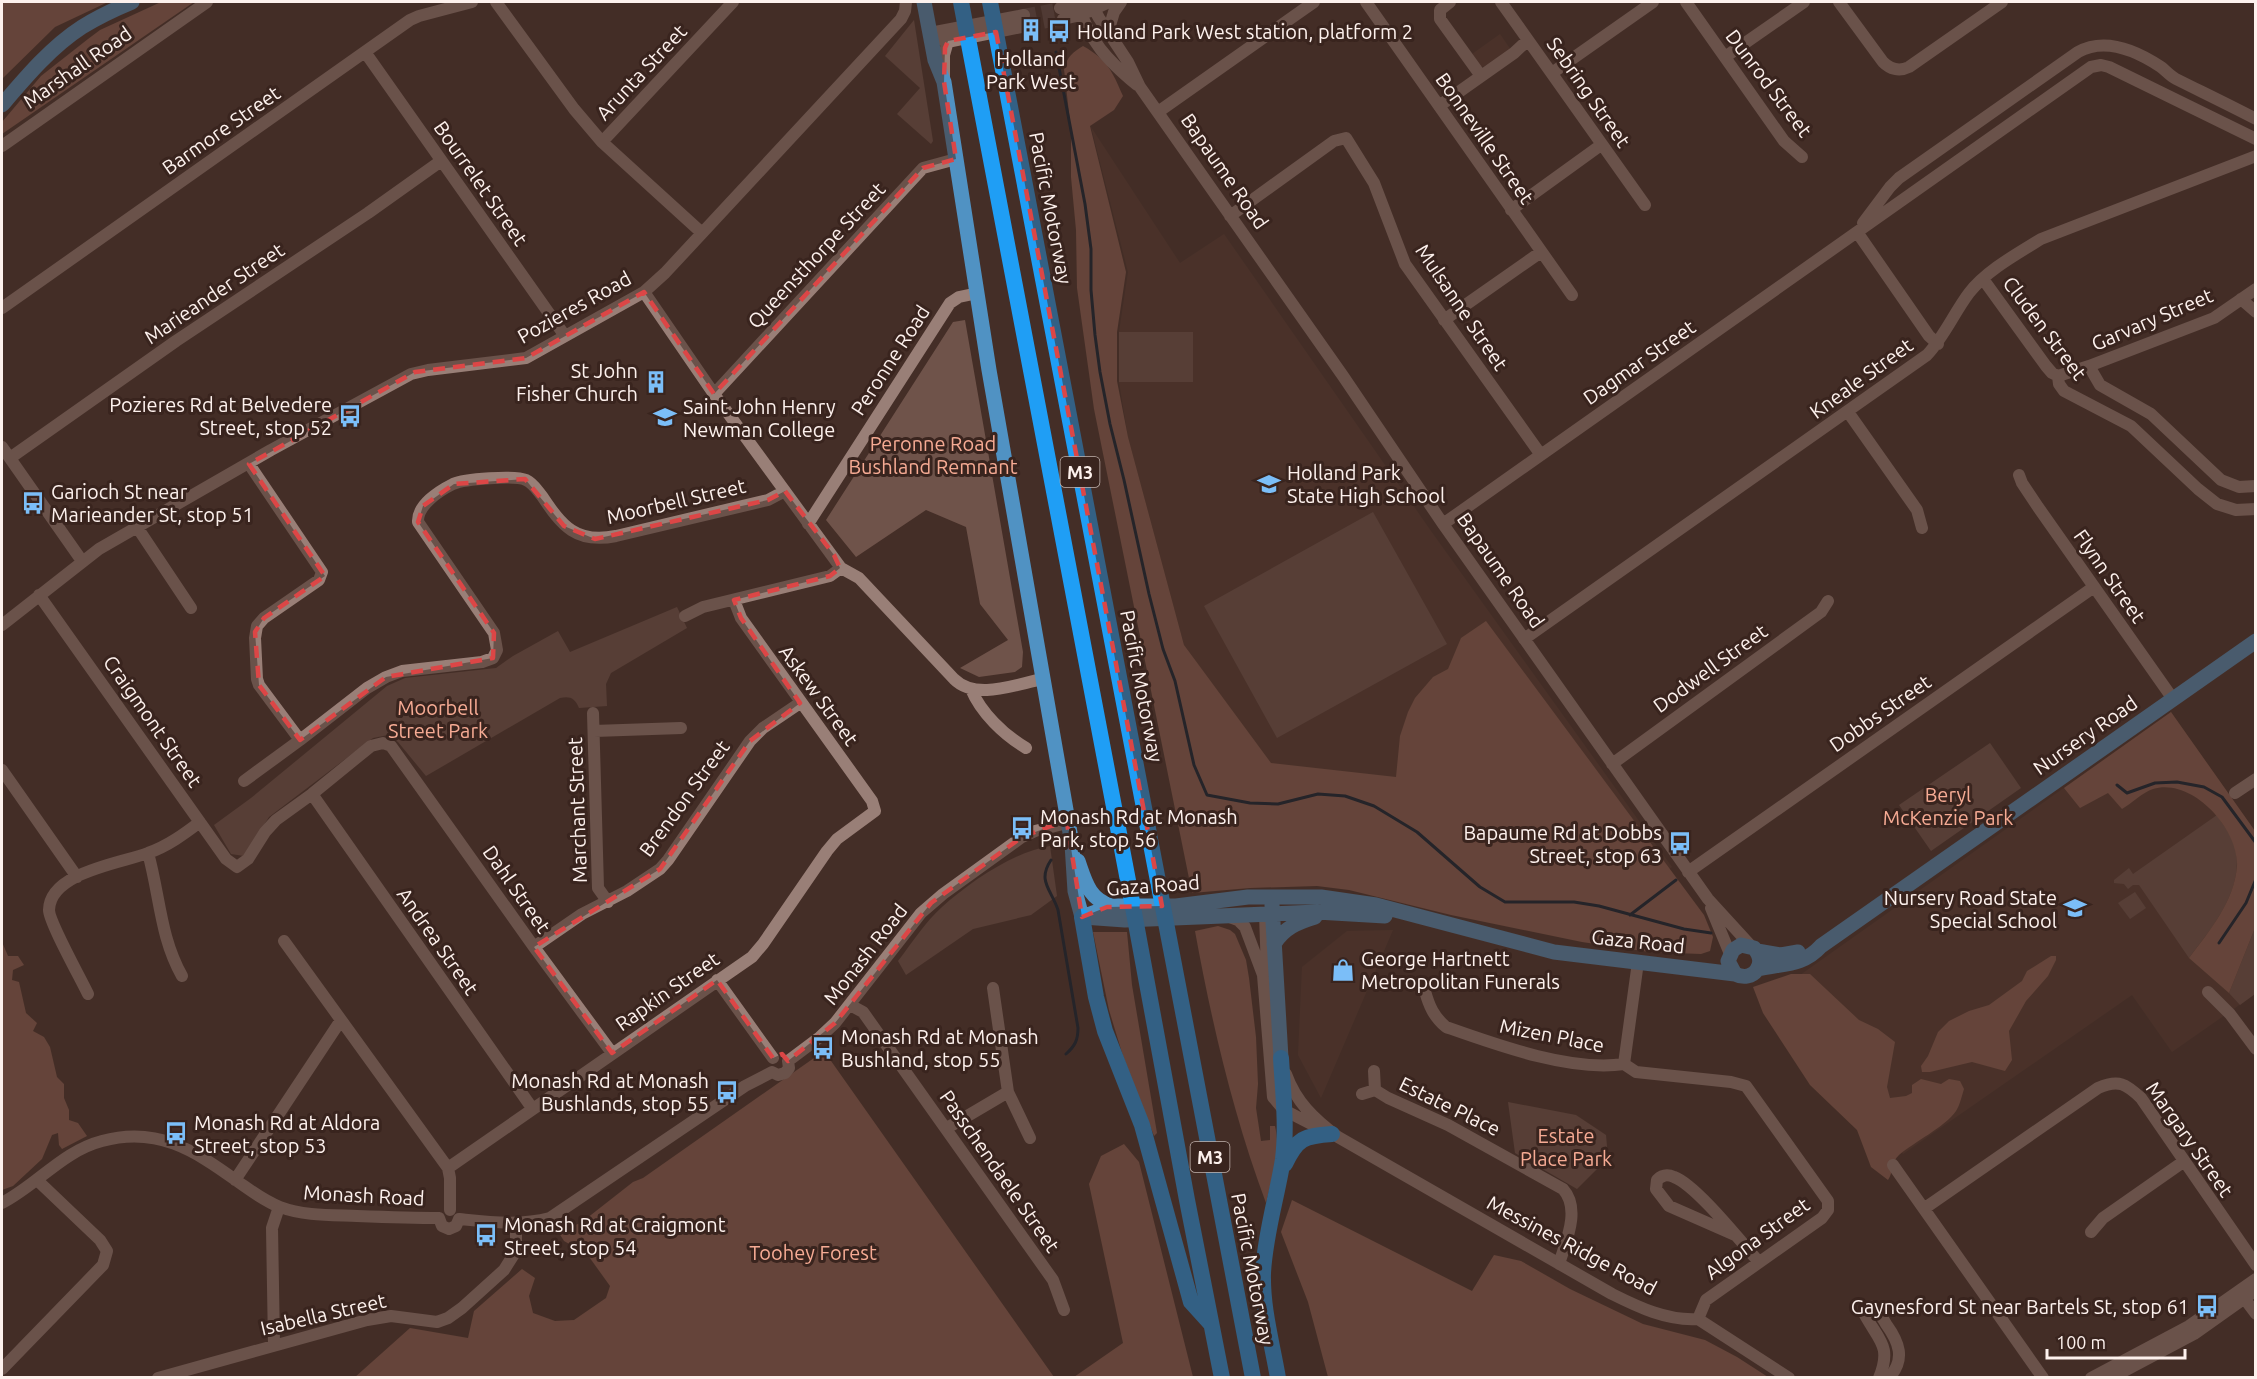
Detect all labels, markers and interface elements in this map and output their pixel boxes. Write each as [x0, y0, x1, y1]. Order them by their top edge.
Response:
building icon: Holland Park West [1018, 17, 1044, 43]
bus stop icon: Holland Park West station, platform 2 [1046, 18, 1072, 44]
street label: Arunta Street [591, 19, 691, 124]
place label: Holland Park West station, platform 2 [1077, 20, 1413, 43]
street label: Marshall Road [18, 21, 136, 113]
street label: Dunrod Street [1721, 25, 1817, 141]
street label: Sebring Street [1543, 33, 1635, 152]
place label: Holland Park West [986, 47, 1076, 93]
street label: Bonneville Street [1431, 68, 1539, 208]
street label: Barmore Street [158, 81, 284, 179]
street label: Bapaume Road [1177, 109, 1273, 233]
street label: Bourrelet Street [430, 116, 533, 250]
street label: Pacific Motorway [1025, 130, 1077, 286]
street label: Queensthorpe Street [743, 177, 890, 333]
street label: Marieander Street [140, 238, 288, 348]
street label: Mulsanne Street [1411, 240, 1513, 375]
street label: Pozieres Road [513, 266, 635, 348]
street label: Cluden Street [1999, 272, 2091, 384]
street label: Garvary Street [2088, 283, 2216, 355]
street label: Peronne Road [846, 301, 934, 419]
street label: Dagmar Street [1579, 315, 1700, 409]
street label: Kneale Street [1805, 333, 1917, 423]
place label: St John Fisher Church [516, 359, 638, 405]
building icon: St John Fisher Church [643, 369, 669, 395]
place label: Pozieres Rd at Belvedere Street, stop 52 [109, 393, 332, 439]
place label: Saint John Henry Newman College [683, 395, 836, 441]
bus stop icon: Pozieres Rd at Belvedere Street, stop 52 [337, 403, 363, 429]
school or university icon: Saint John Henry Newman College [652, 404, 678, 430]
park label: Peronne Road Bushland Remnant [848, 432, 1018, 478]
road number: M3 [1060, 457, 1100, 487]
place label: Holland Park State High School [1287, 461, 1445, 507]
school or university icon: Holland Park State High School [1256, 471, 1282, 497]
street label: Moorbell Street [604, 474, 748, 528]
place label: Garioch St near Marieander St, stop 51 [51, 480, 254, 526]
bus stop icon: Garioch St near Marieander St, stop 51 [20, 490, 46, 516]
street label: Bapaume Road [1453, 508, 1549, 632]
street label: Flynn Street [2069, 525, 2151, 627]
street label: Pacific Motorway [1116, 608, 1168, 764]
street label: Dodwell Street [1649, 619, 1771, 717]
street label: Askew Street [775, 640, 863, 750]
street label: Craigmont Street [99, 651, 207, 791]
street label: Dobbs Street [1825, 670, 1935, 756]
street label: Nursery Road [2029, 691, 2141, 779]
park label: Moorbell Street Park [388, 696, 488, 742]
street label: Brendon Street [634, 735, 734, 861]
street label: Marchant Street [563, 737, 591, 883]
park label: Beryl McKenzie Park [1883, 783, 2013, 829]
place label: Monash Rd at Monash Park, stop 56 [1040, 805, 1238, 851]
bus stop icon: Monash Rd at Monash Park, stop 56 [1009, 815, 1035, 841]
place label: Bapaume Rd at Dobbs Street, stop 63 [1463, 821, 1662, 867]
bus stop icon: Bapaume Rd at Dobbs Street, stop 63 [1667, 830, 1693, 856]
street label: Dahl Street [478, 841, 556, 937]
street label: Gaza Road [1105, 870, 1201, 900]
street label: Andrea Street [393, 883, 483, 999]
place label: Nursery Road State Special School [1884, 886, 2057, 932]
school or university icon: Nursery Road State Special School [2062, 895, 2088, 921]
street label: Monash Road [819, 899, 911, 1009]
street label: Gaza Road [1590, 925, 1686, 957]
street label: Rapkin Street [611, 947, 723, 1035]
place label: George Hartnett Metropolitan Funerals [1361, 947, 1560, 993]
shop icon: George Hartnett Metropolitan Funerals [1330, 957, 1356, 983]
street label: Mizen Place [1498, 1014, 1606, 1056]
place label: Monash Rd at Monash Bushland, stop 55 [841, 1025, 1039, 1071]
bus stop icon: Monash Rd at Monash Bushland, stop 55 [810, 1035, 836, 1061]
place label: Monash Rd at Monash Bushlands, stop 55 [511, 1069, 709, 1115]
street label: Estate Place [1396, 1072, 1504, 1140]
street label: Margary Street [2142, 1077, 2238, 1201]
bus stop icon: Monash Rd at Monash Bushlands, stop 55 [714, 1079, 740, 1105]
street label: Passchendaele Street [935, 1086, 1065, 1256]
place label: Monash Rd at Aldora Street, stop 53 [194, 1111, 380, 1157]
bus stop icon: Monash Rd at Aldora Street, stop 53 [163, 1120, 189, 1146]
park label: Estate Place Park [1520, 1124, 1612, 1170]
road number: M3 [1190, 1142, 1230, 1172]
street label: Monash Road [303, 1180, 425, 1210]
street label: Pacific Motorway [1227, 1191, 1279, 1347]
street label: Messines Ridge Road [1483, 1191, 1661, 1299]
street label: Algona Street [1700, 1192, 1814, 1284]
place label: Monash Rd at Craigmont Street, stop 54 [504, 1213, 726, 1259]
bus stop icon: Monash Rd at Craigmont Street, stop 54 [473, 1222, 499, 1248]
park label: Toohey Forest [749, 1241, 877, 1264]
street label: Isabella Street [258, 1288, 388, 1340]
bus stop icon: Gaynesford St near Bartels St, stop 61 [2194, 1293, 2220, 1319]
place label: Gaynesford St near Bartels St, stop 61 [1851, 1295, 2189, 1318]
scale bar [2047, 1322, 2185, 1360]
text: 100 m [2056, 1332, 2106, 1352]

